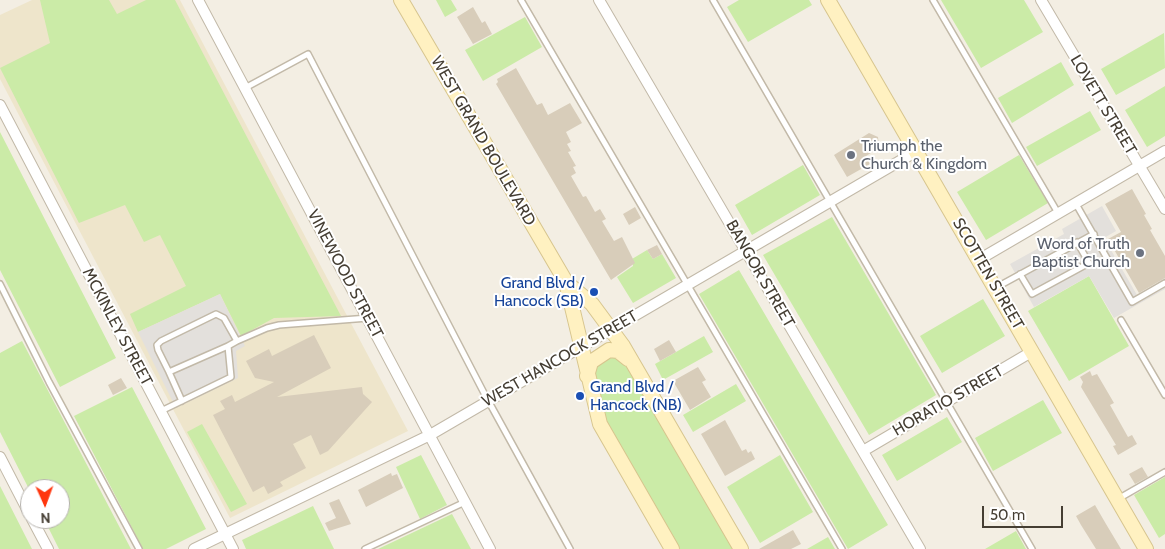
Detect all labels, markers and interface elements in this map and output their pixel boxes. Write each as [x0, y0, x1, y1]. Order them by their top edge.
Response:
street label: LOVETT STREET [1066, 52, 1140, 158]
street label: WEST GRAND BOULEVARD [427, 53, 539, 229]
place label: Triumph the Church & Kingdom [861, 136, 987, 174]
marker: Triumph the Church & Kingdom [845, 149, 857, 161]
street label: VINEWOOD STREET [303, 207, 387, 341]
street label: SCOTTEN STREET [948, 215, 1028, 333]
street label: BANGOR STREET [721, 217, 799, 331]
place label: Word of Truth Baptist Church [1032, 234, 1130, 272]
marker: Word of Truth Baptist Church [1134, 247, 1146, 259]
street label: MCKINLEY STREET [78, 265, 156, 389]
place label: Grand Blvd / Hancock (SB) [494, 273, 584, 311]
marker: Grand Blvd / Hancock (SB) [588, 286, 600, 298]
street label: WEST HANCOCK STREET [479, 307, 641, 411]
street label: HORATIO STREET [889, 362, 1007, 440]
place label: Grand Blvd / Hancock (NB) [590, 377, 682, 415]
marker: Grand Blvd / Hancock (NB) [574, 390, 586, 402]
north arrow [20, 479, 70, 529]
scale bar [985, 496, 1066, 528]
text: 50 m [990, 506, 1025, 524]
text: N [40, 509, 51, 527]

